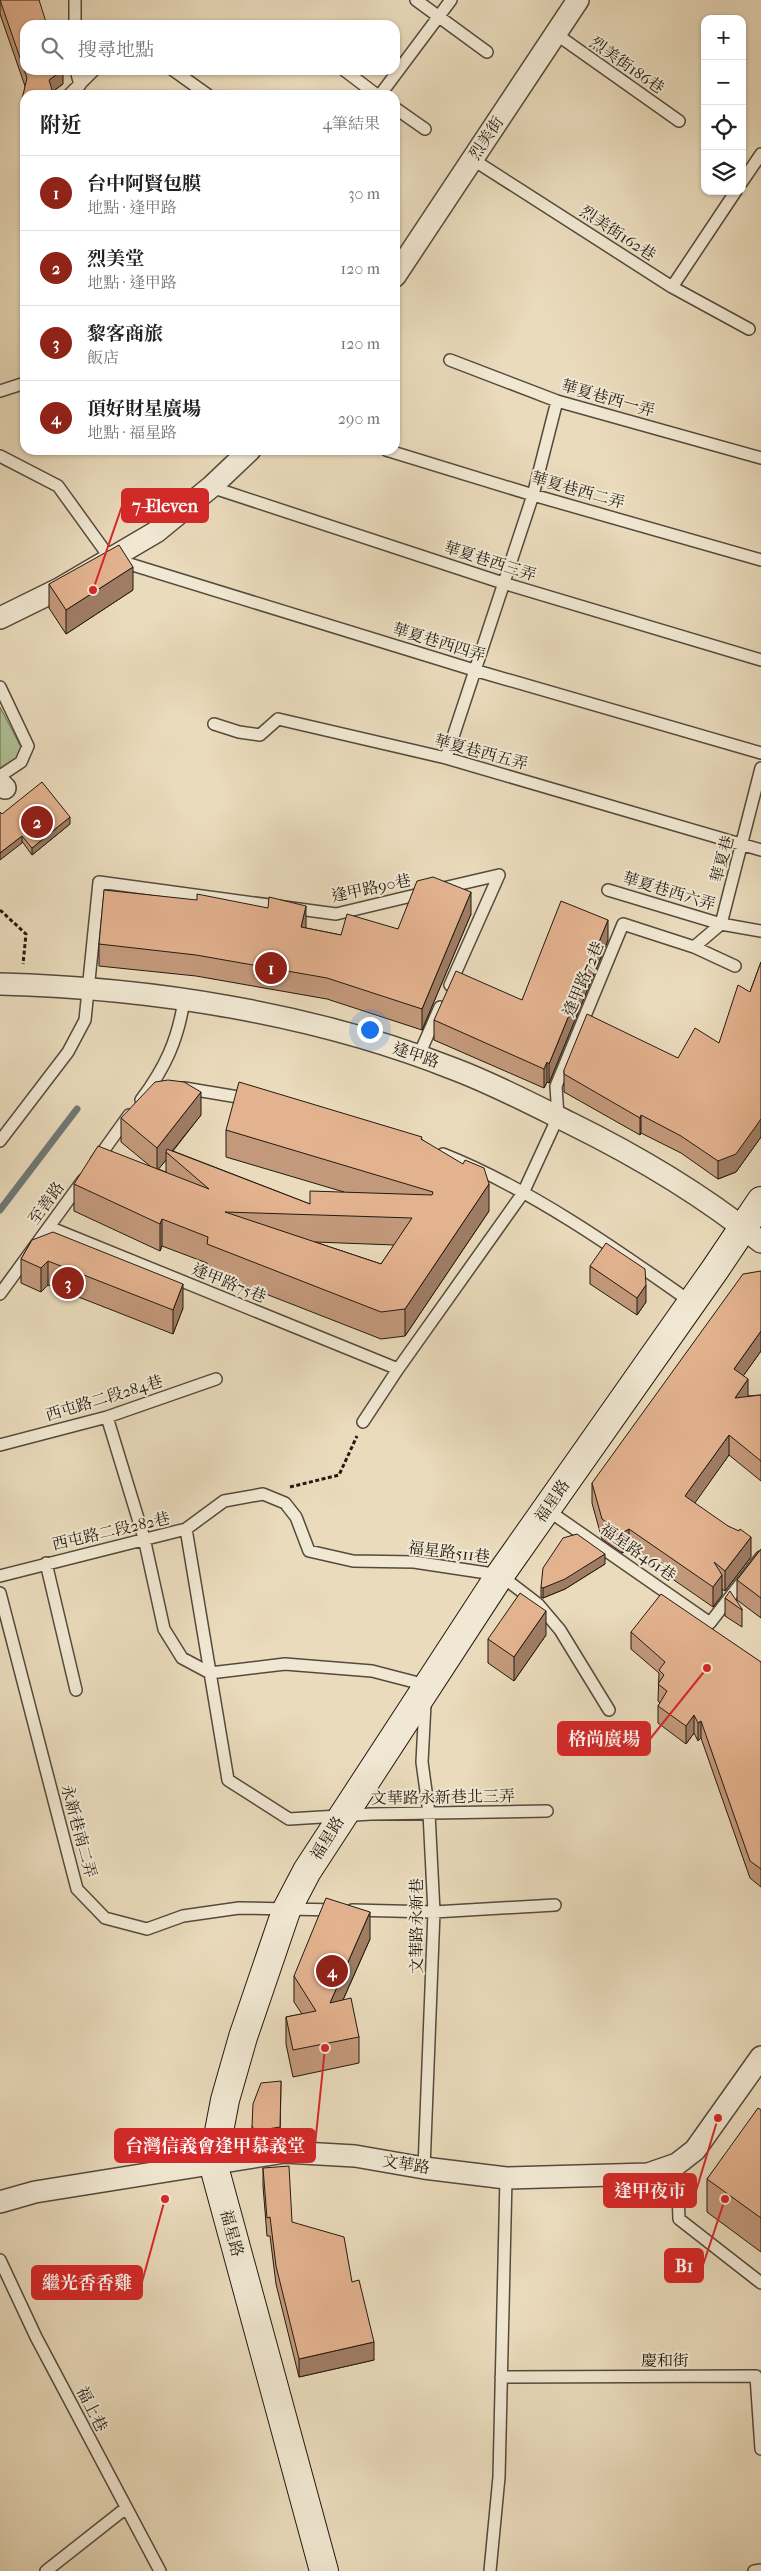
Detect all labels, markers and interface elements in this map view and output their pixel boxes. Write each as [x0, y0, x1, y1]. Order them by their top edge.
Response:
map controls [701, 15, 746, 195]
button: + [701, 15, 746, 60]
search box [20, 20, 400, 75]
street label: 烈美街186巷 [586, 32, 668, 98]
icon: search [38, 34, 66, 62]
text: 搜尋地點 [78, 39, 154, 61]
button: − [701, 60, 746, 105]
button: locate [701, 105, 746, 150]
text: 附近 [40, 113, 82, 137]
street label: 烈美街 [465, 113, 507, 163]
text: 4筆結果 [323, 114, 380, 133]
button: layers [701, 150, 746, 195]
text: 台中阿賢包膜 [87, 173, 201, 195]
text: 1 [53, 184, 59, 203]
text: 30 m [348, 184, 380, 203]
text: 地點 · 逢甲路 [87, 198, 177, 217]
street label: 烈美街162巷 [577, 201, 659, 265]
text: 烈美堂 [87, 248, 144, 270]
text: 2 [52, 259, 60, 278]
text: 120 m [341, 259, 380, 278]
text: 地點 · 逢甲路 [87, 273, 177, 292]
text: 黎客商旅 [87, 323, 163, 345]
text: 3 [53, 334, 59, 353]
text: 120 m [341, 334, 380, 353]
text: 飯店 [87, 348, 119, 367]
street label: 華夏巷西一弄 [559, 376, 657, 420]
text: 頂好財星廣場 [87, 398, 201, 420]
text: 4 [51, 409, 61, 428]
text: 290 m [338, 409, 380, 428]
text: 地點 · 福星路 [87, 423, 177, 442]
street label: 華夏巷西二弄 [529, 468, 627, 512]
callout: 7-Eleven [122, 489, 208, 522]
text: 7-Eleven [131, 496, 198, 517]
street label: 華夏巷西三弄 [441, 537, 539, 585]
street label: 華夏巷西四弄 [390, 619, 488, 665]
street label: 華夏巷西五弄 [432, 730, 530, 774]
pin: 2 [21, 803, 53, 841]
street label: 華夏巷 [707, 833, 737, 885]
street label: 華夏巷西六弄 [620, 868, 718, 914]
street label: 逢甲路90巷 [329, 870, 413, 906]
street label: 逢甲路72巷 [559, 939, 607, 1019]
pin: 1 [255, 949, 287, 987]
your location [357, 1017, 383, 1043]
street label: 逢甲路 [390, 1038, 442, 1072]
street label: 至善路 [24, 1178, 68, 1228]
street label: 逢甲路75巷 [189, 1259, 269, 1307]
pin: 3 [52, 1264, 84, 1302]
street label: 西屯路二段284巷 [43, 1371, 165, 1425]
street label: 福星路 [530, 1476, 574, 1526]
street label: 西屯路二段282巷 [50, 1508, 172, 1554]
street label: 福星路461巷 [597, 1519, 679, 1585]
street label: 福星路511巷 [407, 1538, 491, 1566]
callout: 格尚廣場 [558, 1722, 650, 1755]
text: 格尚廣場 [568, 1729, 640, 1750]
street label: 永新巷南二弄 [57, 1782, 101, 1880]
street label: 文華路永新巷北三弄 [371, 1786, 515, 1808]
street label: 福星路 [306, 1813, 348, 1863]
street label: 文華路永新巷 [407, 1878, 426, 1974]
pin: 4 [316, 1952, 348, 1990]
callout: 台灣信義會逢甲慕義堂 [115, 2129, 315, 2162]
text: 台灣信義會逢甲慕義堂 [125, 2136, 305, 2157]
street label: 文華路 [381, 2151, 431, 2177]
callout: 逢甲夜市 [604, 2174, 696, 2207]
text: 逢甲夜市 [614, 2181, 686, 2202]
street label: 福星路 [217, 2207, 247, 2259]
callout: B1 [665, 2249, 703, 2282]
text: B1 [675, 2256, 693, 2277]
callout: 繼光香香雞 [32, 2266, 142, 2299]
text: 繼光香香雞 [42, 2273, 132, 2294]
street label: 慶和街 [641, 2351, 689, 2370]
street label: 福上巷 [73, 2383, 111, 2435]

